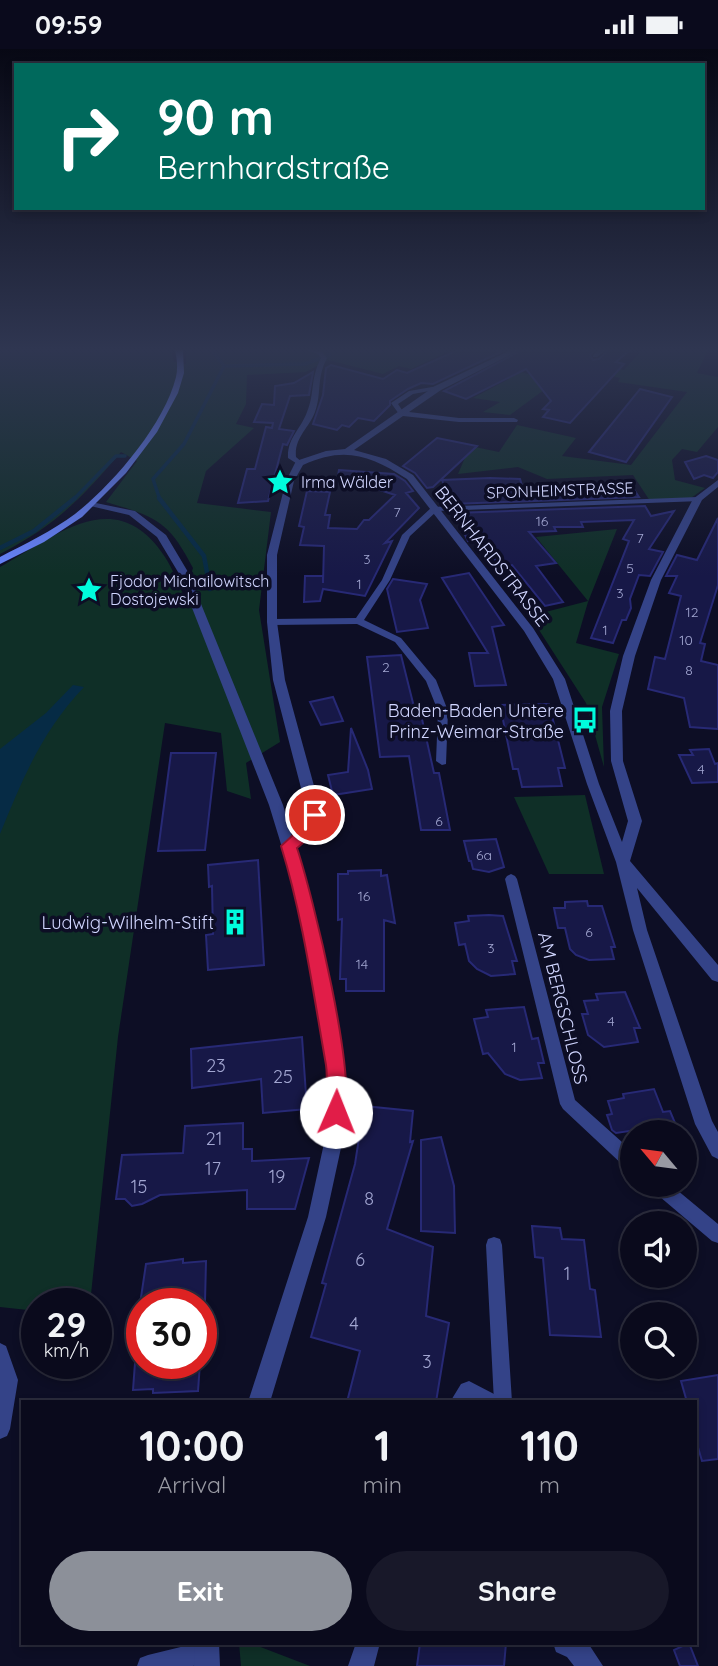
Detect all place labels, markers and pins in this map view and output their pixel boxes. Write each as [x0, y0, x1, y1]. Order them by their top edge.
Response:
place icon: Irma Wälder [265, 467, 295, 497]
place label: Irma Wälder [301, 472, 393, 492]
place label: Fjodor Michailowitsch Dostojewski [110, 571, 269, 609]
place icon: Fjodor Michailowitsch Dostojewski [74, 575, 104, 605]
place label: Baden-Baden Untere Prinz-Weimar-Straße [388, 699, 564, 743]
bus stop icon: Baden-Baden Untere Prinz-Weimar-Straße [570, 705, 600, 735]
pin [285, 785, 345, 845]
building icon: Ludwig-Wilhelm-Stift [220, 907, 250, 937]
place label: Ludwig-Wilhelm-Stift [42, 911, 214, 934]

